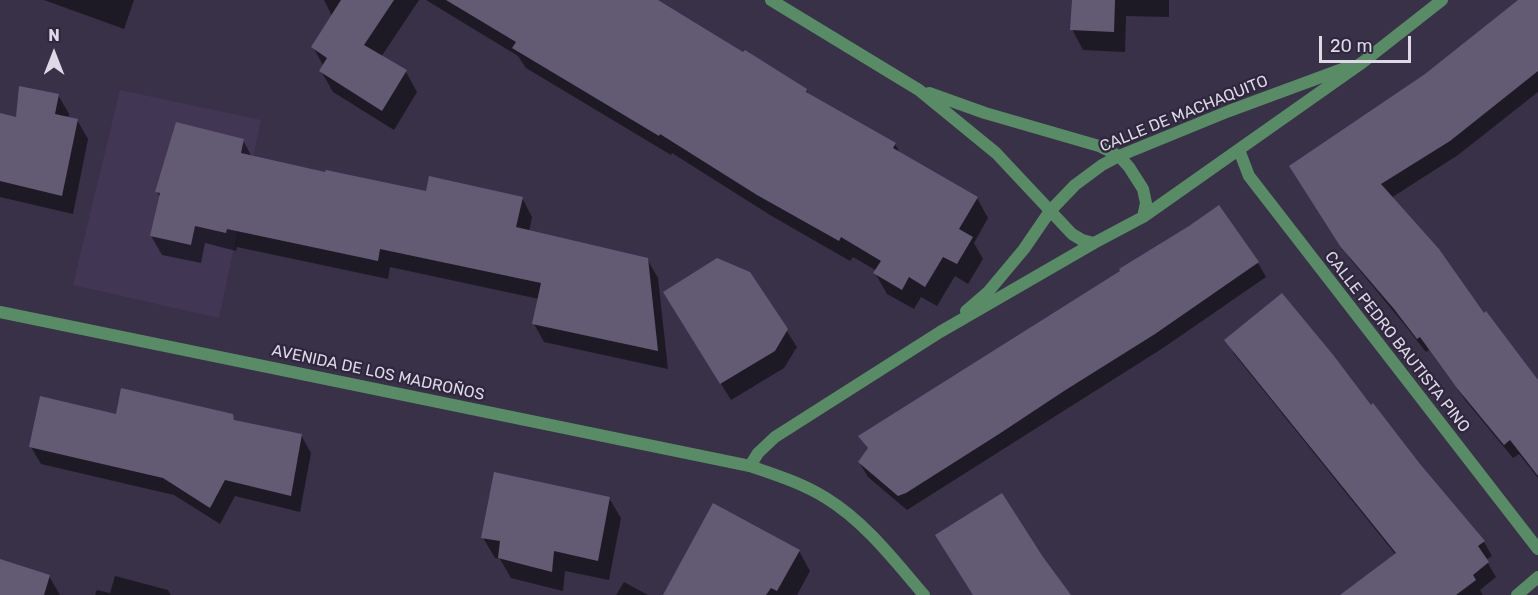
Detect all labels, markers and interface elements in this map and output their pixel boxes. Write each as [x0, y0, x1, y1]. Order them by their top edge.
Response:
north arrow [24, 24, 84, 84]
scale bar [1322, 24, 1414, 62]
text: N [48, 26, 60, 45]
text: 20 m [1330, 35, 1372, 57]
street label: CALLE DE MACHAQUITO [1097, 71, 1271, 157]
street label: CALLE PEDRO BAUTISTA PINO [1320, 248, 1474, 436]
street label: AVENIDA DE LOS MADROÑOS [270, 341, 486, 405]

